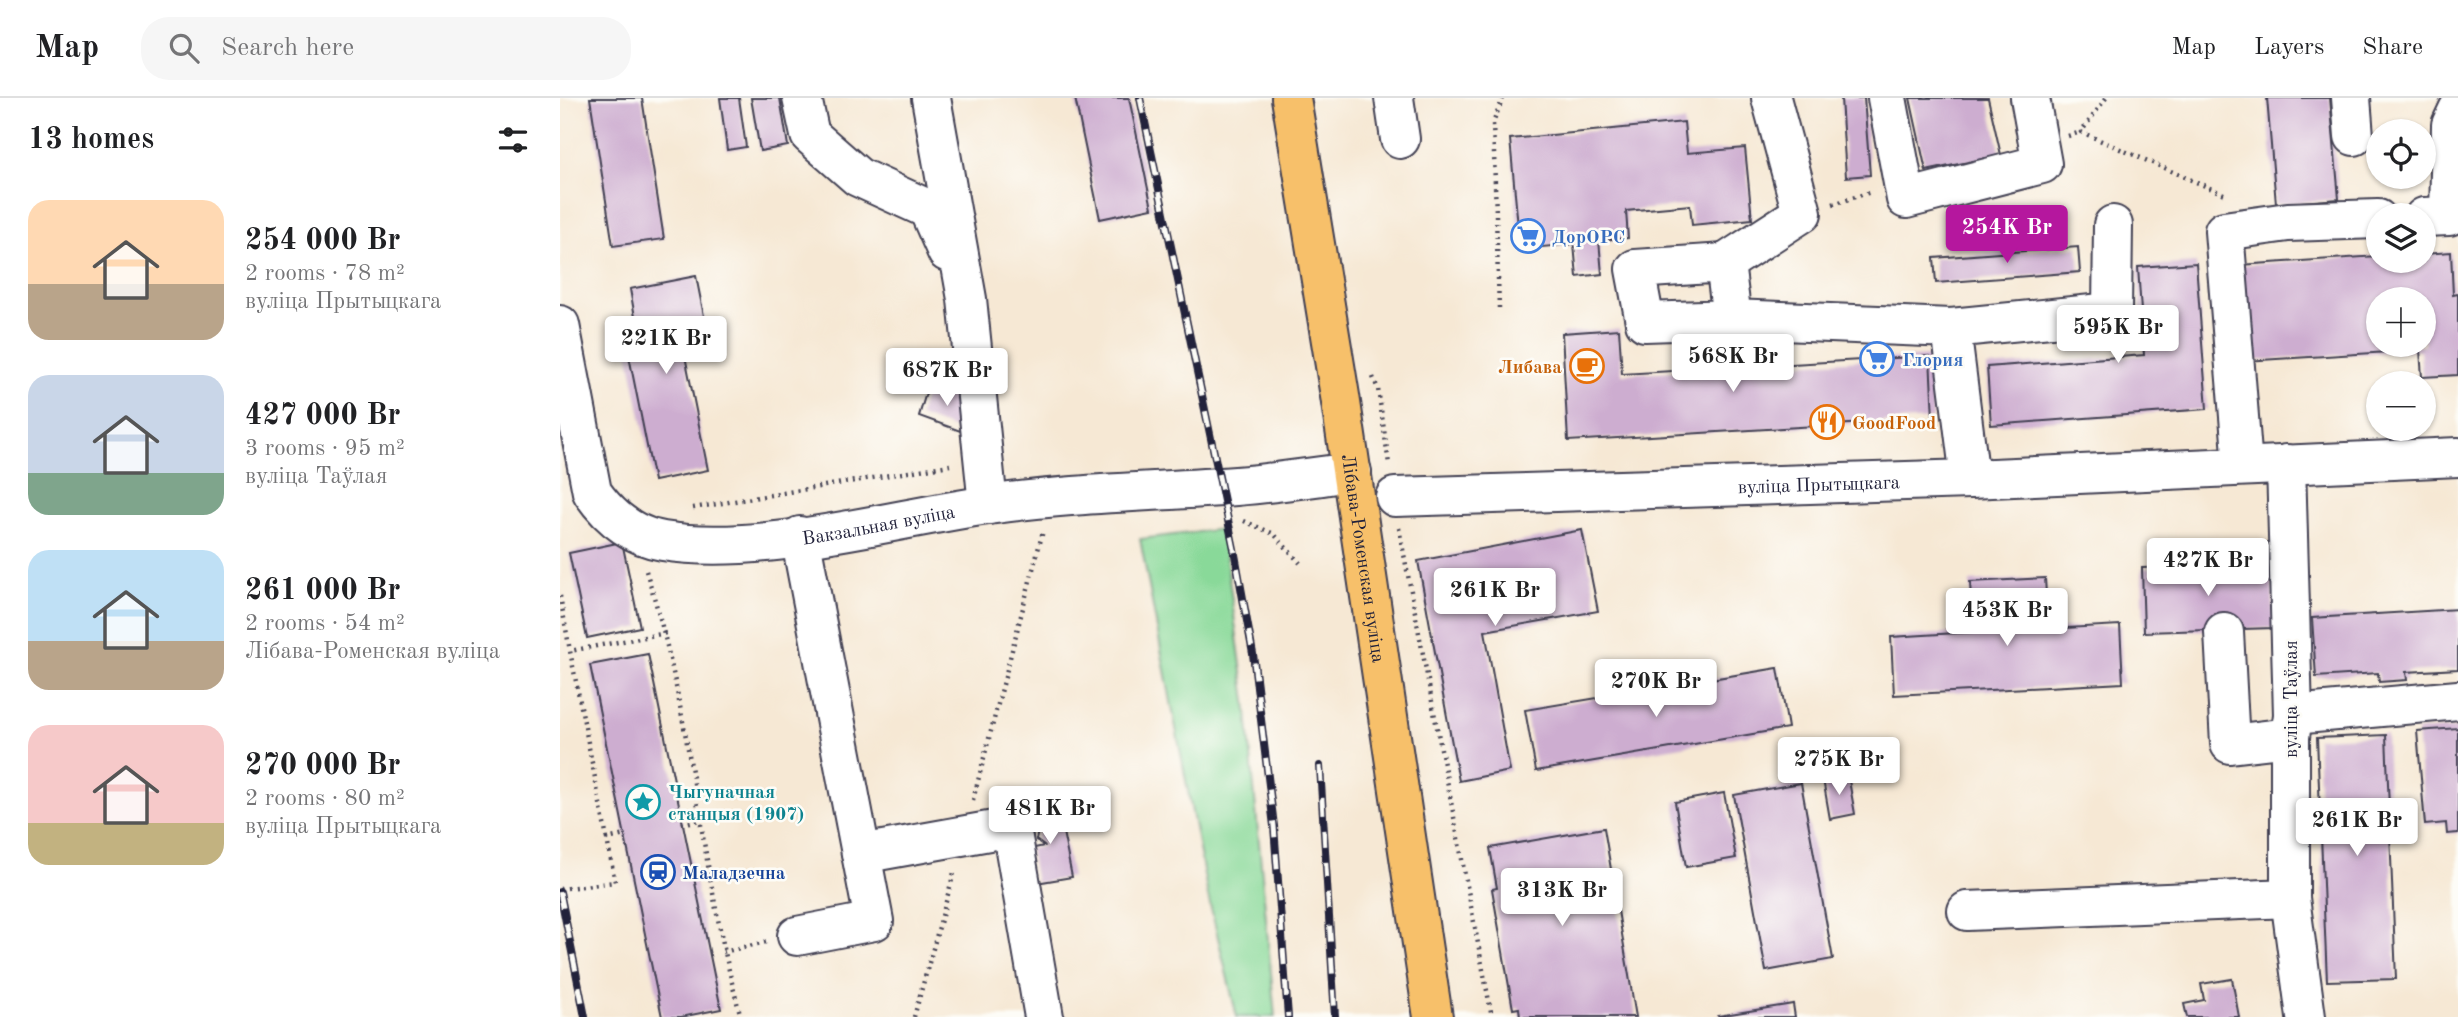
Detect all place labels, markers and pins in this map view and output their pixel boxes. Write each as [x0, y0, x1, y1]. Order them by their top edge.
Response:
pin: 254K Br [1942, 206, 2072, 265]
supermarket icon: ДорОРС [1509, 217, 1547, 255]
place label: ДорОРС [1552, 229, 1625, 248]
pin: 595K Br [2053, 306, 2183, 365]
pin: 221K Br [601, 316, 731, 376]
pin: 568K Br [1668, 334, 1798, 394]
supermarket icon: Глория [1858, 340, 1896, 378]
cafe icon: Либава [1568, 347, 1606, 385]
pin: 687K Br [882, 348, 1012, 408]
place label: Глория [1902, 352, 1963, 371]
place label: Либава [1498, 359, 1562, 378]
restaurant icon: GoodFood [1808, 403, 1846, 441]
place label: GoodFood [1852, 415, 1936, 434]
pin: 427K Br [2143, 538, 2273, 598]
pin: 261K Br [1430, 568, 1560, 628]
pin: 453K Br [1942, 588, 2072, 648]
pin: 270K Br [1591, 660, 1721, 719]
pin: 275K Br [1774, 738, 1904, 797]
place icon: Чыгуначная станцыя (1907) [624, 783, 662, 821]
place label: Чыгуначная станцыя (1907) [668, 784, 804, 825]
pin: 481K Br [985, 786, 1115, 846]
pin: 261K Br [2292, 798, 2422, 858]
station icon: Маладзечна [639, 853, 677, 891]
place label: Маладзечна [682, 865, 786, 884]
pin: 313K Br [1497, 868, 1627, 928]

